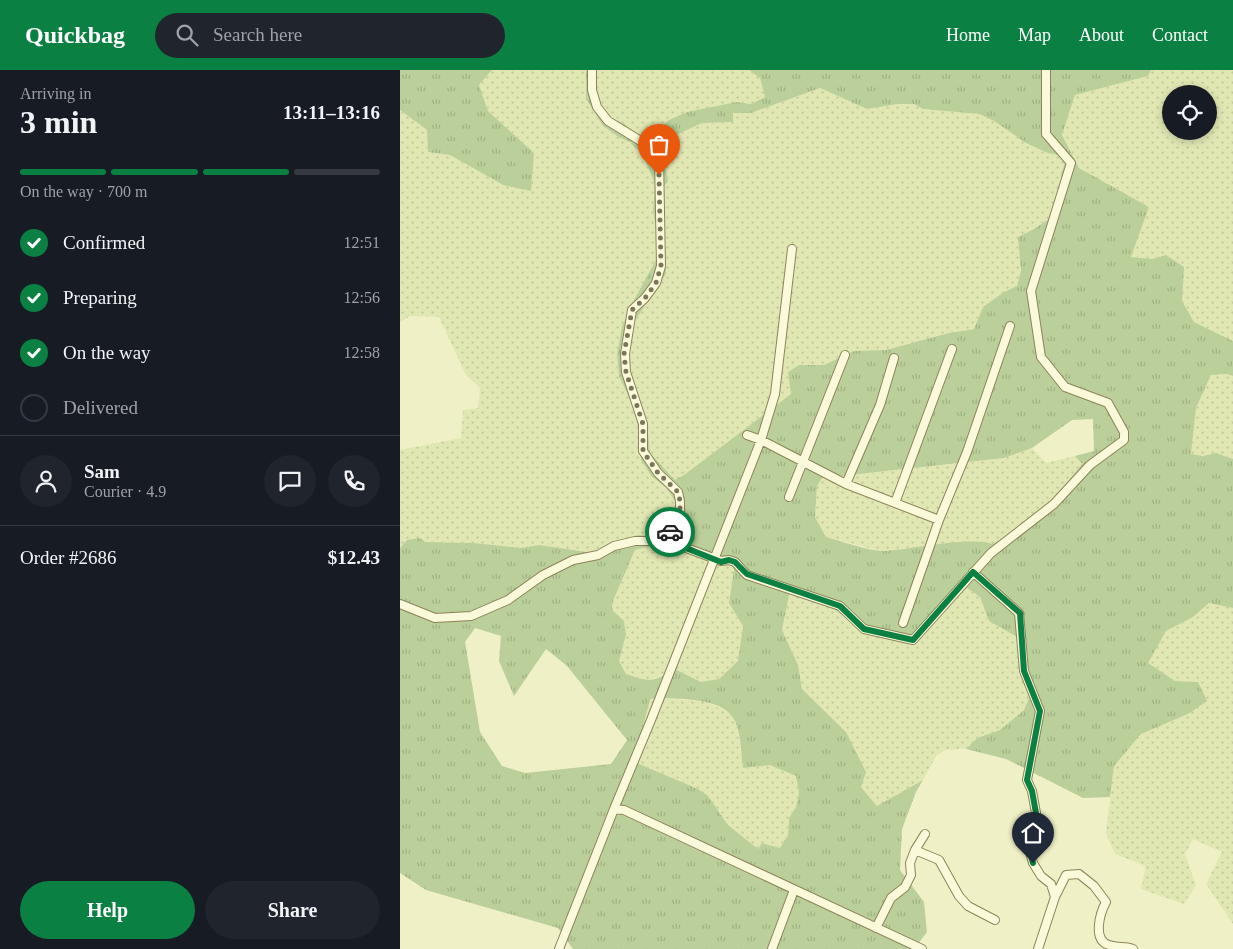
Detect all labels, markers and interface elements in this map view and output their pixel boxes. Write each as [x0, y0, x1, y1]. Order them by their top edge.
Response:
search box [155, 13, 505, 58]
icon: search [173, 21, 201, 49]
text: Quickbag [25, 22, 125, 48]
text: Search here [213, 24, 302, 45]
text: Home [946, 25, 990, 45]
text: Map [1018, 25, 1051, 45]
text: About [1079, 25, 1124, 45]
text: Contact [1152, 25, 1208, 45]
text: Arriving in [20, 85, 92, 102]
map controls [1162, 85, 1217, 140]
button: locate [1162, 85, 1217, 140]
text: 13:11–13:16 [283, 102, 380, 123]
text: 3 min [20, 104, 97, 140]
pin [638, 124, 680, 175]
icon: bag [645, 131, 673, 159]
text: On the way · 700 m [20, 183, 148, 200]
icon: check [20, 229, 48, 257]
text: Confirmed [63, 232, 145, 253]
text: 12:51 [344, 234, 380, 251]
icon: check [20, 284, 48, 312]
text: Preparing [63, 287, 137, 308]
text: 12:56 [344, 289, 380, 306]
icon: check [20, 339, 48, 367]
text: On the way [63, 342, 151, 363]
text: 12:58 [344, 344, 380, 361]
text: Delivered [63, 397, 138, 418]
button: person [20, 455, 72, 507]
button: chat [264, 455, 316, 507]
button: phone [328, 455, 380, 507]
text: Sam [84, 461, 120, 482]
text: Courier · 4.9 [84, 483, 166, 500]
courier [645, 507, 695, 557]
icon: car [656, 518, 684, 546]
text: Order #2686 [20, 547, 117, 568]
text: $12.43 [328, 547, 380, 568]
pin [1012, 812, 1054, 863]
icon: home [1019, 819, 1047, 847]
button: Help [20, 881, 195, 939]
button: Share [205, 881, 380, 939]

